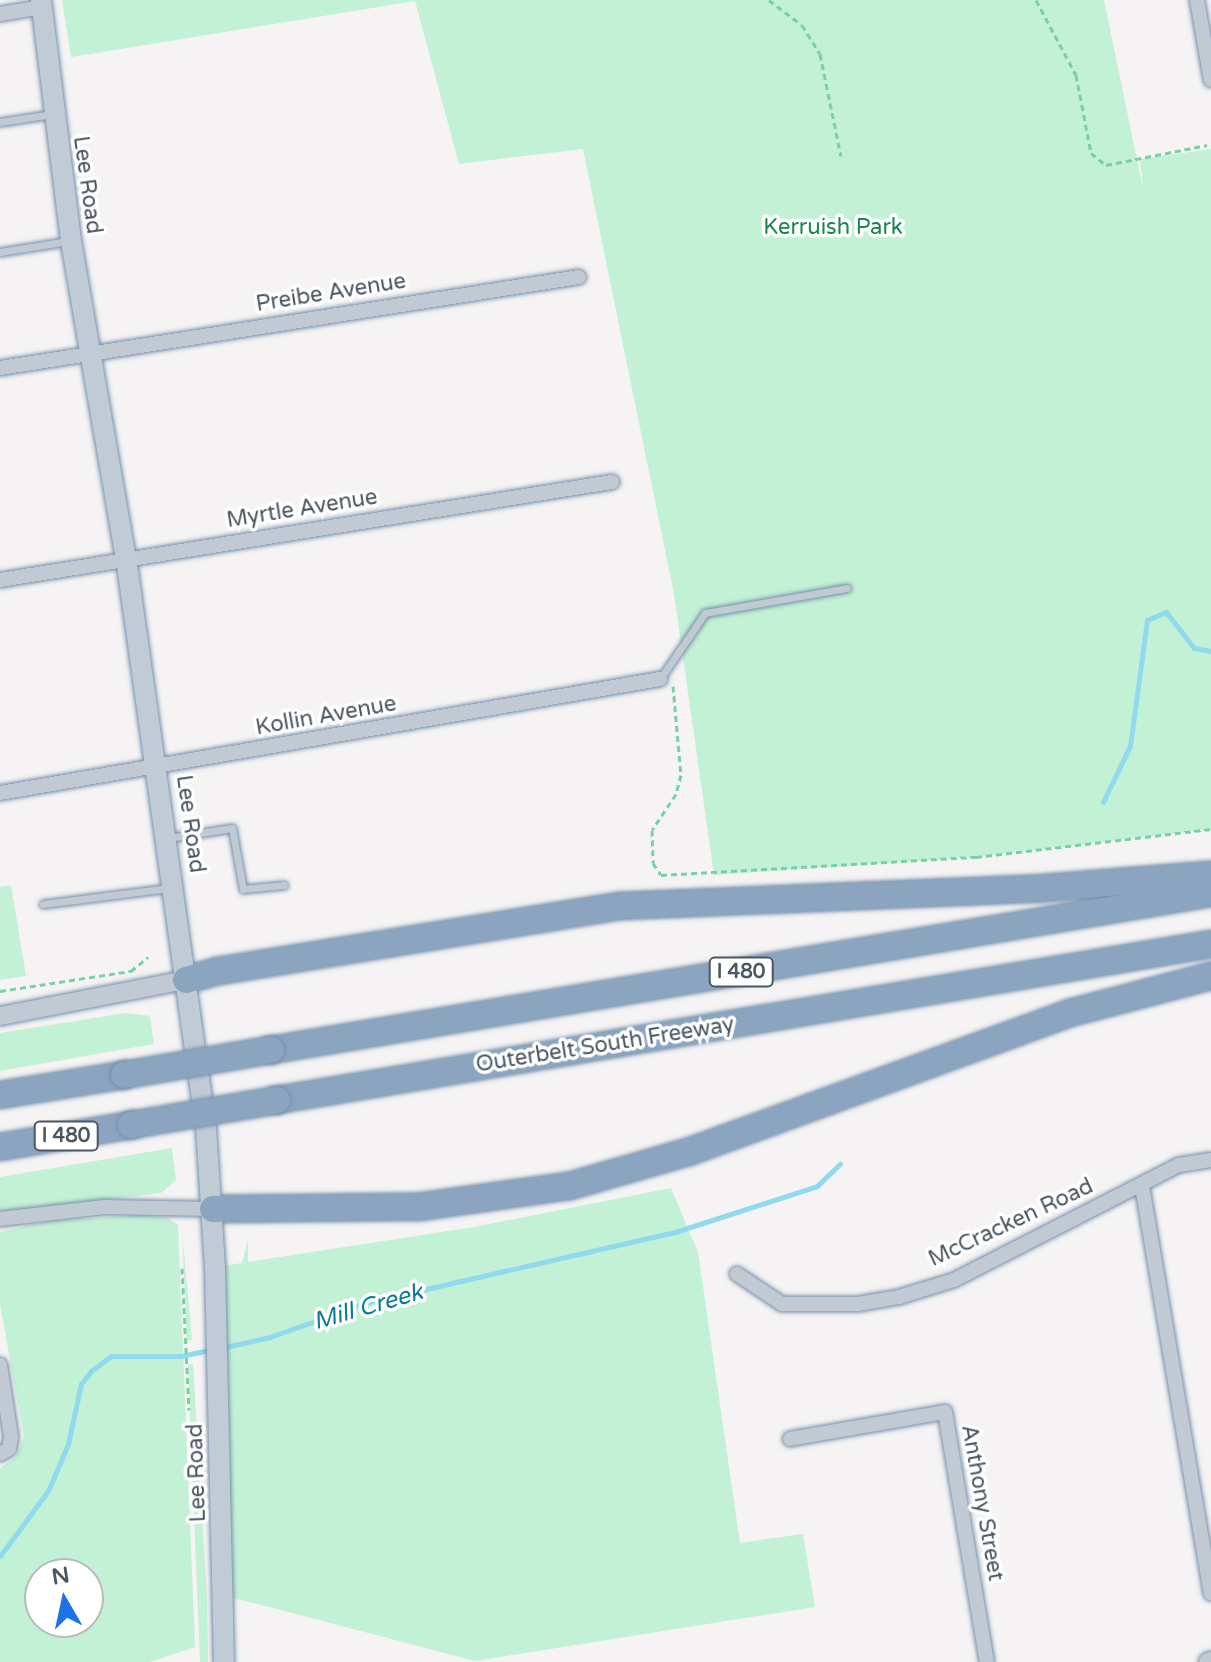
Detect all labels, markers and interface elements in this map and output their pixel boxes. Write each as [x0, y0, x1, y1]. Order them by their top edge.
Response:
street label: Lee Road [67, 134, 107, 236]
park label: Kerruish Park [763, 215, 903, 241]
street label: Preibe Avenue [254, 268, 408, 318]
street label: Myrtle Avenue [225, 484, 379, 534]
street label: Kollin Avenue [254, 691, 398, 741]
street label: Lee Road [170, 773, 210, 875]
road number: I 480 [707, 956, 775, 988]
street label: Outerbelt South Freeway [474, 1012, 736, 1078]
road number: I 480 [32, 1120, 100, 1152]
street label: McCracken Road [924, 1173, 1098, 1273]
water label: Mill Creek [310, 1278, 426, 1336]
street label: Lee Road [182, 1423, 212, 1523]
street label: Anthony Street [955, 1423, 1009, 1583]
north arrow [24, 1558, 104, 1638]
text: N [50, 1562, 71, 1590]

